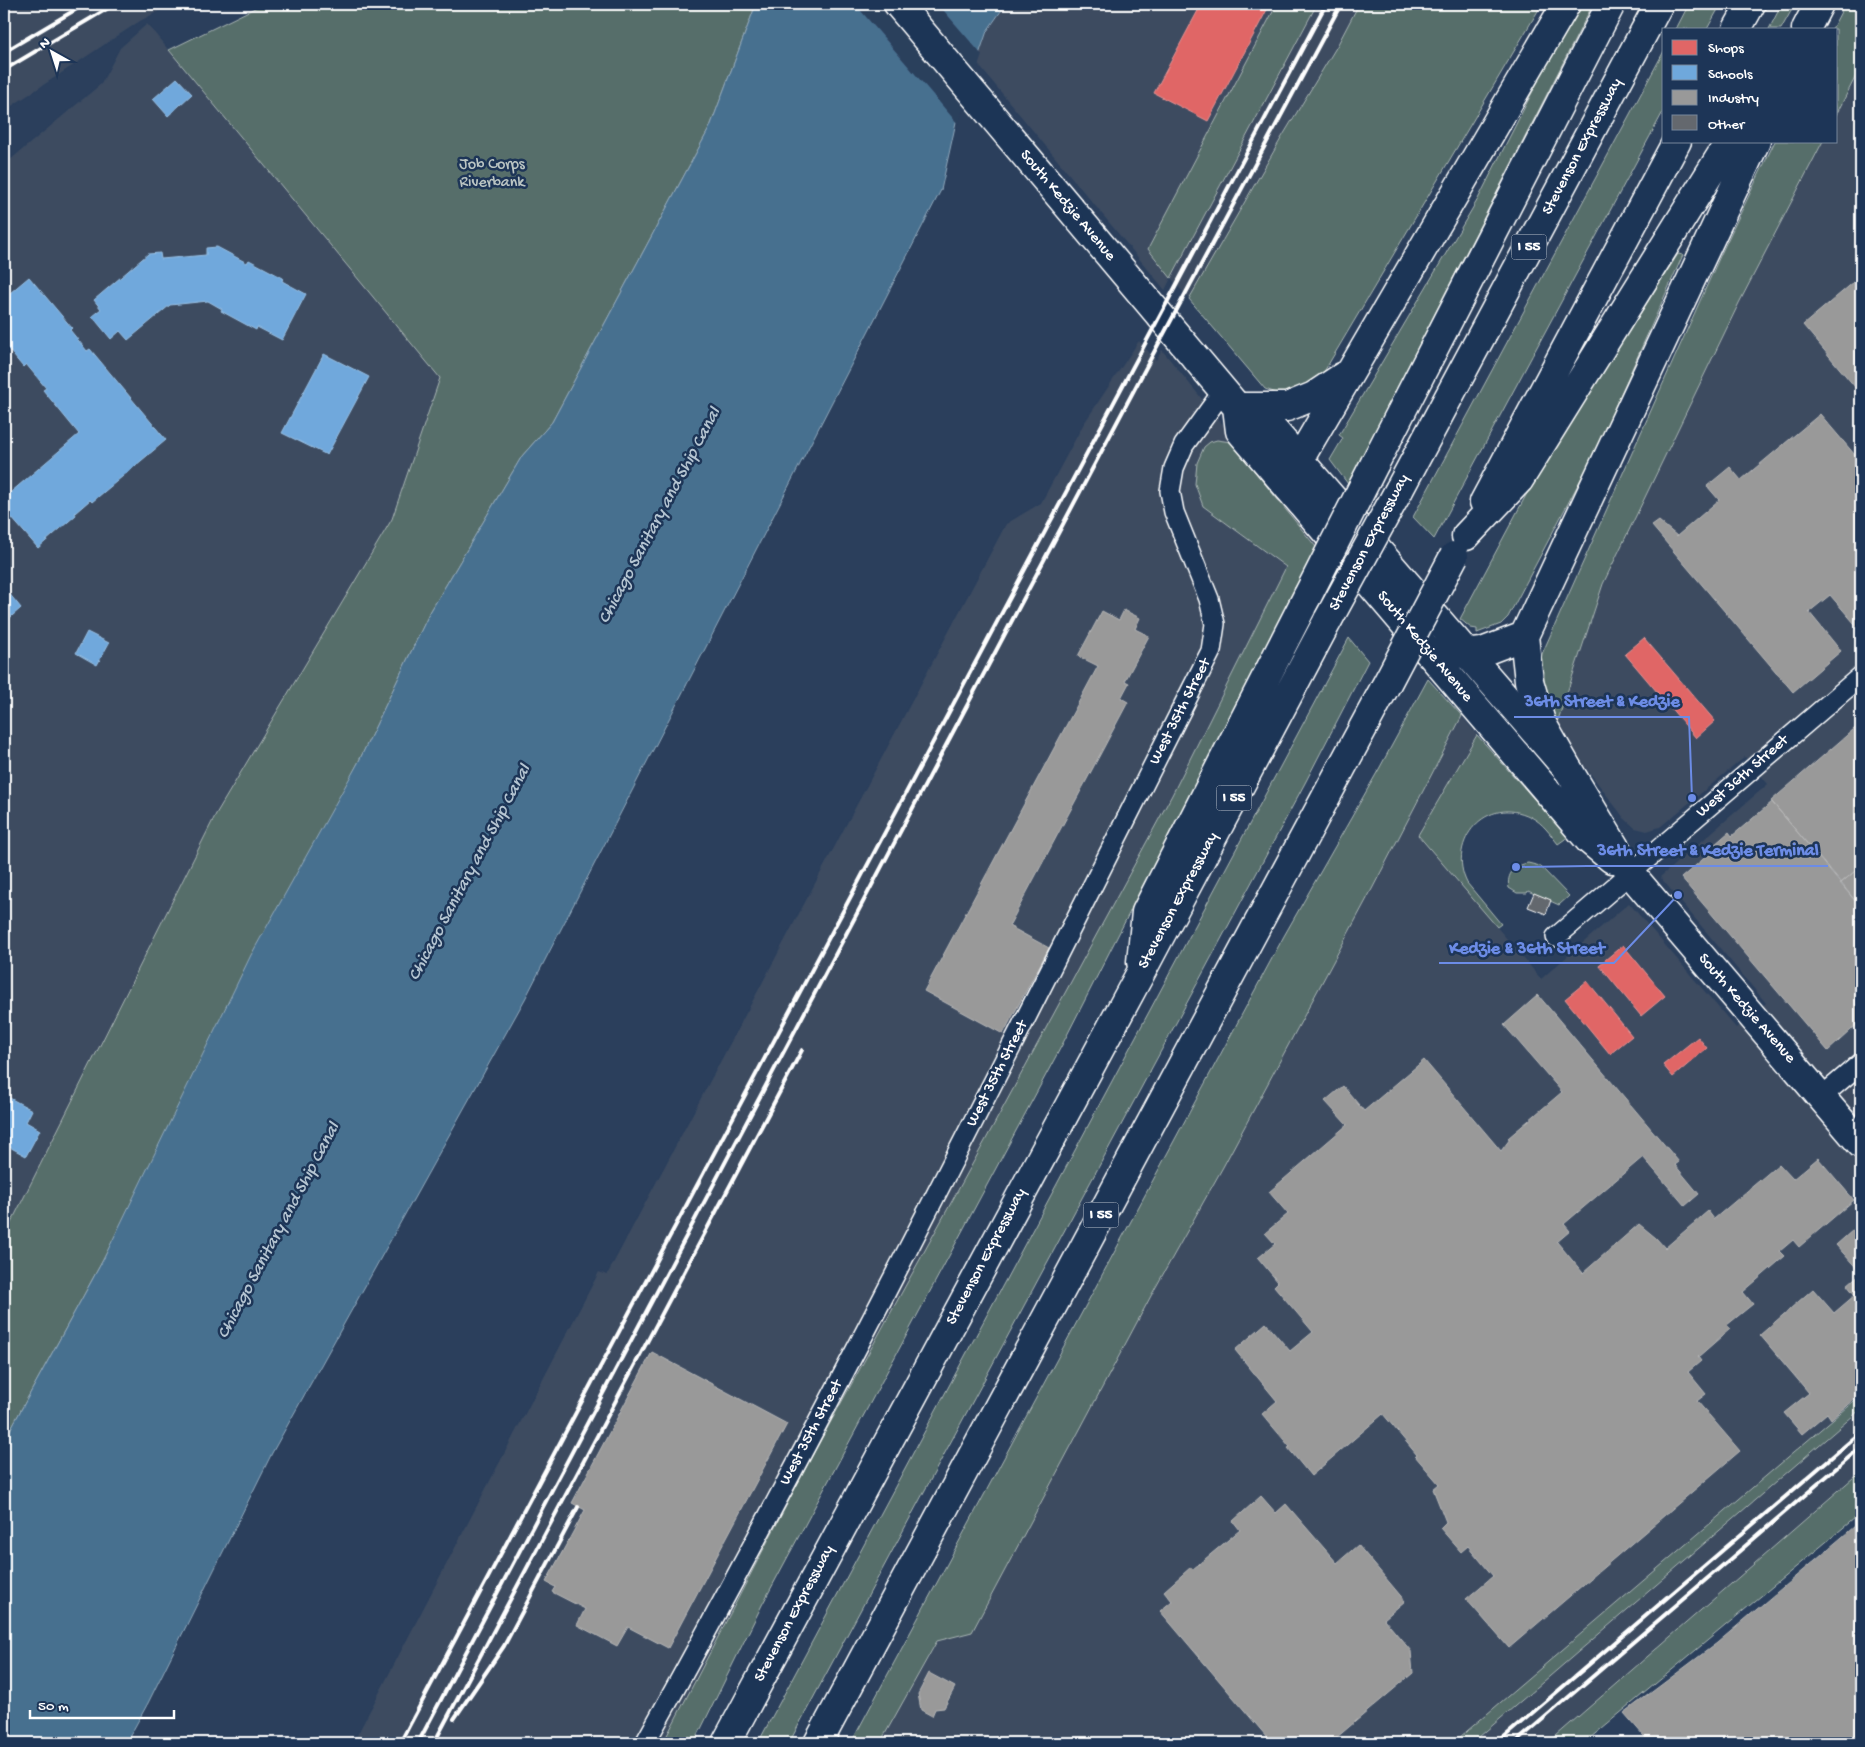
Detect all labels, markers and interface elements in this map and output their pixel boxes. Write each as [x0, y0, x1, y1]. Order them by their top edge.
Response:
north arrow [28, 28, 78, 78]
legend [1662, 28, 1838, 142]
text: N [36, 34, 54, 53]
text: Shops [1708, 40, 1744, 58]
text: Schools [1708, 66, 1753, 84]
street label: Stevenson Expressway [1539, 75, 1627, 218]
text: Industry [1708, 90, 1760, 108]
text: Other [1708, 116, 1746, 134]
street label: South Kedzie Avenue [1015, 147, 1120, 266]
park label: Job Corps Riverbank [459, 156, 526, 193]
road number: I 55 [1512, 234, 1546, 260]
water label: Chicago Sanitary and Ship Canal [594, 404, 726, 628]
street label: Stevenson Expressway [1326, 471, 1414, 614]
street label: South Kedzie Avenue [1372, 588, 1477, 707]
street label: West 35th Street [1146, 655, 1217, 768]
callout: 36th Street & Kedzie [1514, 684, 1689, 717]
text: 36th Street & Kedzie [1523, 692, 1680, 713]
street label: West 36th Street [1693, 731, 1794, 822]
water label: Chicago Sanitary and Ship Canal [404, 761, 536, 985]
road number: I 55 [1216, 786, 1252, 810]
street label: Stevenson Expressway [1135, 829, 1223, 972]
callout: 36th Street & Kedzie Terminal [1587, 833, 1828, 866]
text: 36th Street & Kedzie Terminal [1596, 841, 1819, 862]
callout: Kedzie & 36th Street [1439, 930, 1614, 963]
text: Kedzie & 36th Street [1448, 939, 1606, 960]
street label: South Kedzie Avenue [1693, 950, 1799, 1068]
street label: West 35th Street [963, 1017, 1034, 1130]
water label: Chicago Sanitary and Ship Canal [213, 1119, 345, 1343]
street label: Stevenson Expressway [943, 1185, 1031, 1328]
road number: I 55 [1084, 1202, 1118, 1228]
street label: West 35th Street [776, 1376, 848, 1489]
street label: Stevenson Expressway [751, 1542, 839, 1685]
scale bar [30, 1687, 174, 1719]
text: 50 m [38, 1698, 69, 1716]

